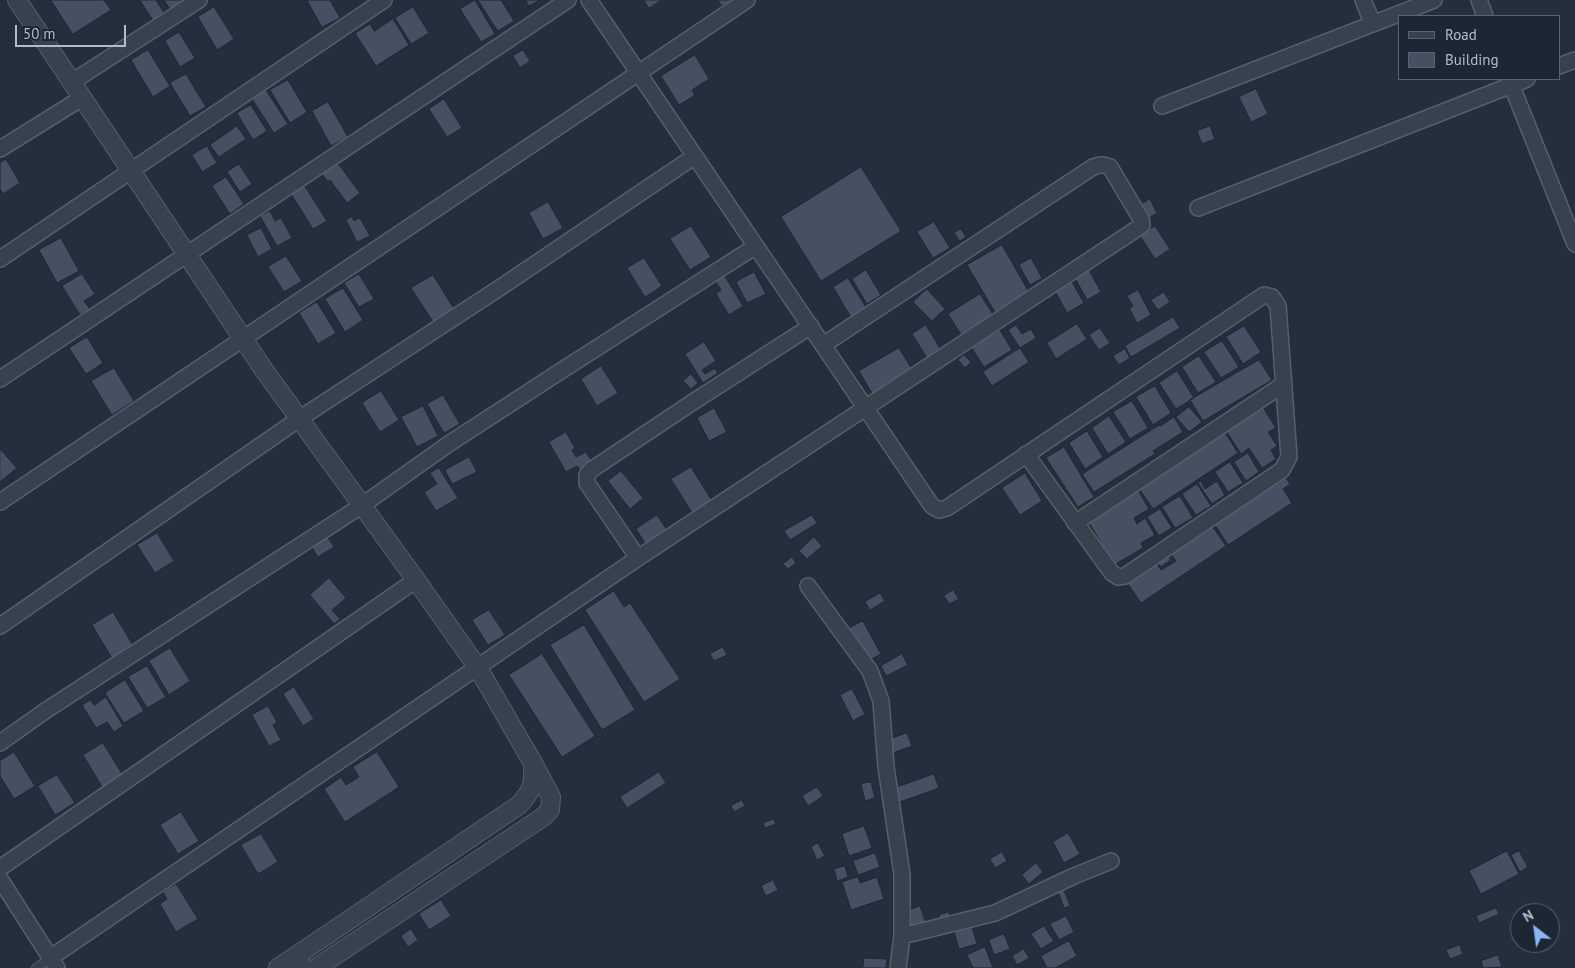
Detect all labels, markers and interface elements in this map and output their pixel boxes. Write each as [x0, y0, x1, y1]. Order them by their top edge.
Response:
scale bar [18, 15, 129, 47]
legend [1398, 15, 1560, 80]
text: 50 m [23, 24, 56, 43]
text: Road [1445, 25, 1477, 44]
text: Building [1445, 50, 1499, 69]
north arrow [1510, 903, 1560, 953]
text: N [1520, 906, 1536, 926]

